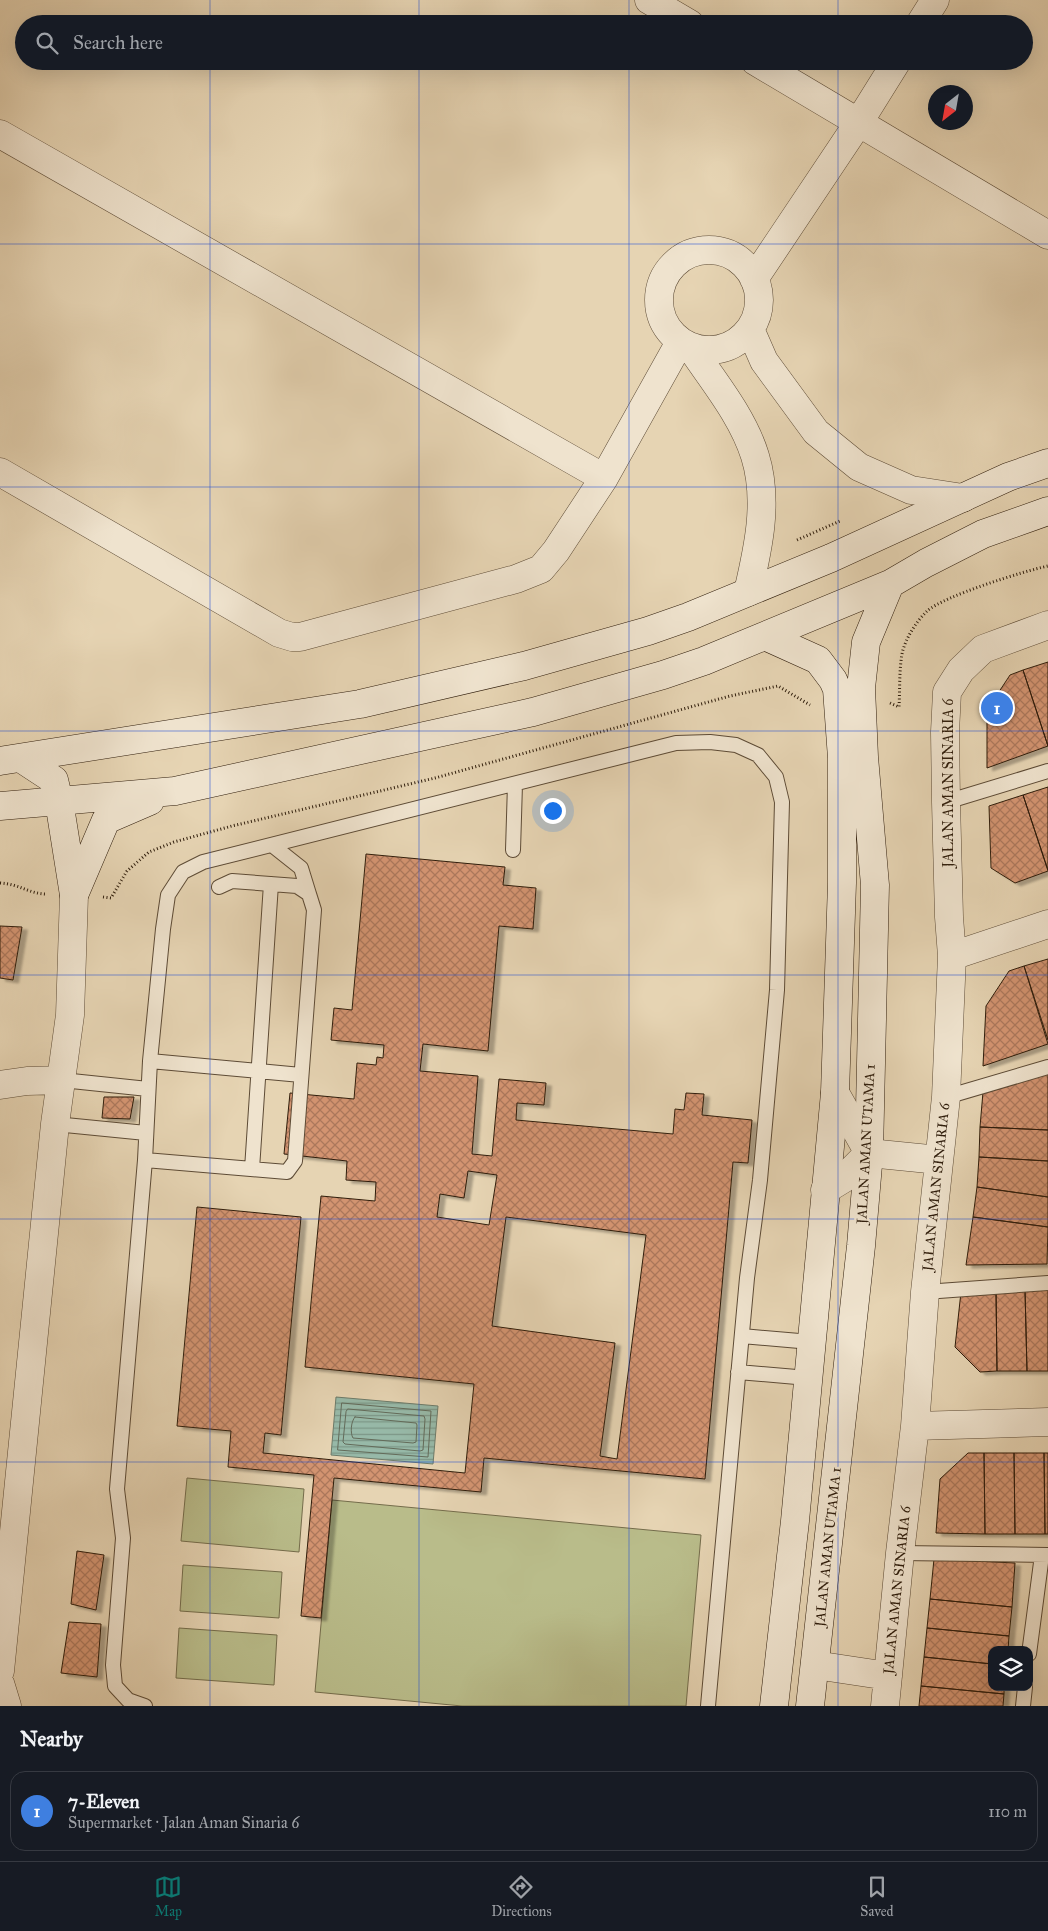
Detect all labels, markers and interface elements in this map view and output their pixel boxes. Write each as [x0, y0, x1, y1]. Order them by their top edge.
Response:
search box [15, 15, 1033, 70]
icon: search [33, 29, 61, 57]
text: Search here [73, 31, 163, 54]
north arrow [928, 85, 973, 130]
pin: 1 [981, 689, 1013, 727]
street label: JALAN AMAN SINARIA 6 [940, 698, 958, 869]
your location [540, 798, 566, 824]
street label: JALAN AMAN UTAMA 1 [853, 1063, 880, 1227]
street label: JALAN AMAN SINARIA 6 [919, 1101, 954, 1274]
street label: JALAN AMAN UTAMA 1 [811, 1466, 846, 1630]
street label: JALAN AMAN SINARIA 6 [880, 1504, 915, 1677]
map controls [988, 1646, 1033, 1691]
button: layers [988, 1646, 1033, 1691]
text: Nearby [20, 1726, 83, 1752]
text: 7-Eleven [68, 1790, 140, 1813]
text: 1 [34, 1802, 40, 1821]
text: 110 m [988, 1802, 1027, 1821]
text: Supermarket · Jalan Aman Sinaria 6 [68, 1813, 299, 1832]
tab: Map [154, 1873, 182, 1920]
tab: Directions [491, 1873, 552, 1920]
tab: Saved [860, 1873, 894, 1920]

